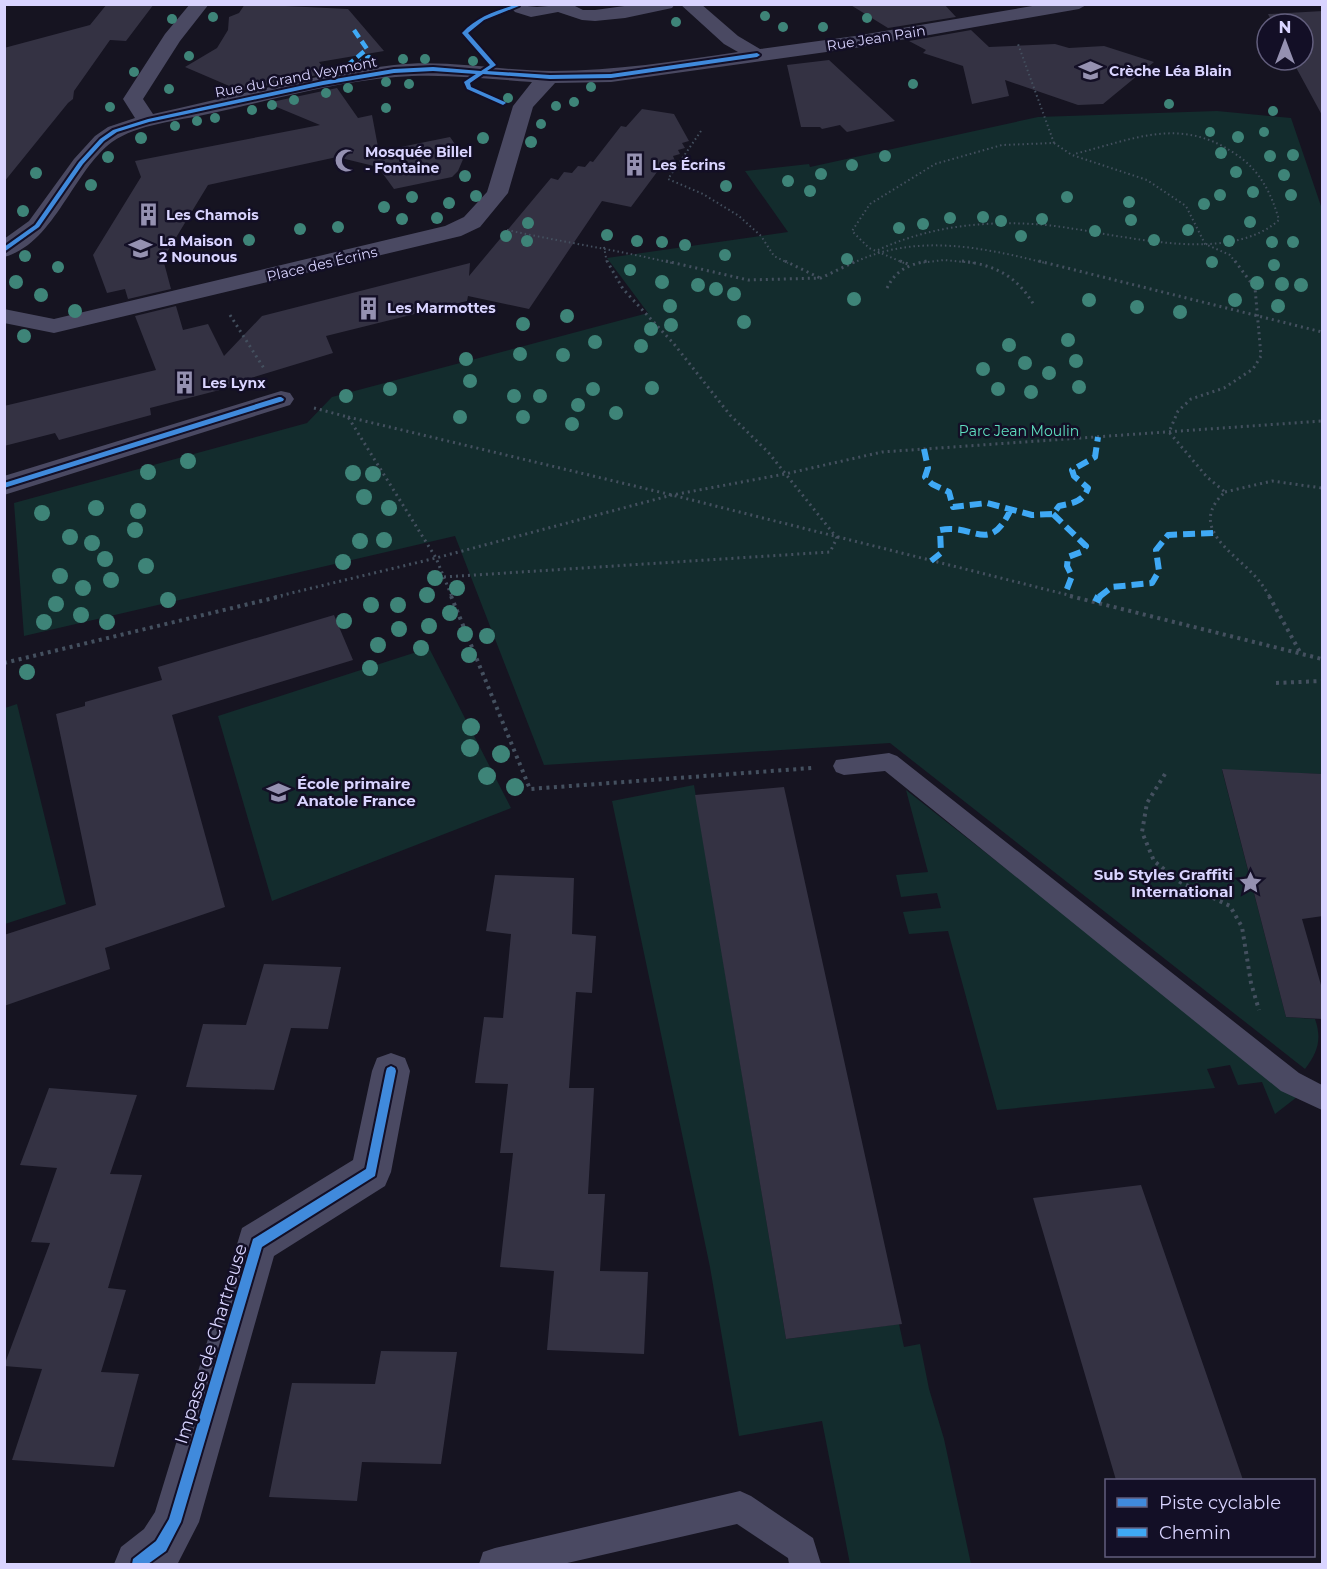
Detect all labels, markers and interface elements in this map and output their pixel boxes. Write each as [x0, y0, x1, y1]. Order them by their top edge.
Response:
north arrow [1255, 12, 1315, 72]
text: N [1279, 18, 1291, 37]
street label: Rue Jean Pain [825, 21, 927, 55]
street label: Rue du Grand Veymont [213, 52, 379, 102]
school or university icon: Crèche Léa Blain [1078, 58, 1104, 84]
place label: Crèche Léa Blain [1109, 62, 1232, 80]
place label: Mosquée Billel - Fontaine [365, 143, 472, 177]
mosque icon: Mosquée Billel - Fontaine [334, 147, 360, 173]
building icon: Les Écrins [621, 152, 647, 178]
place label: Les Écrins [652, 156, 726, 174]
building icon: Les Chamois [135, 202, 161, 228]
place label: Les Chamois [166, 206, 259, 224]
place label: La Maison 2 Nounous [159, 232, 238, 266]
school or university icon: La Maison 2 Nounous [128, 236, 154, 262]
street label: Place des Écrins [265, 242, 379, 285]
building icon: Les Marmottes [356, 295, 382, 321]
place label: Les Marmottes [387, 299, 496, 317]
building icon: Les Lynx [171, 370, 197, 396]
place label: Les Lynx [202, 374, 266, 392]
park label: Parc Jean Moulin [959, 422, 1079, 440]
place label: École primaire Anatole France [296, 774, 416, 810]
school or university icon: École primaire Anatole France [266, 779, 292, 805]
place label: Sub Styles Graffiti International [1094, 865, 1233, 901]
place icon: Sub Styles Graffiti International [1238, 870, 1264, 896]
street label: Impasse de Chartreuse [170, 1241, 252, 1447]
legend [1105, 1479, 1315, 1557]
text: Piste cyclable [1159, 1492, 1281, 1514]
text: Chemin [1159, 1522, 1231, 1544]

